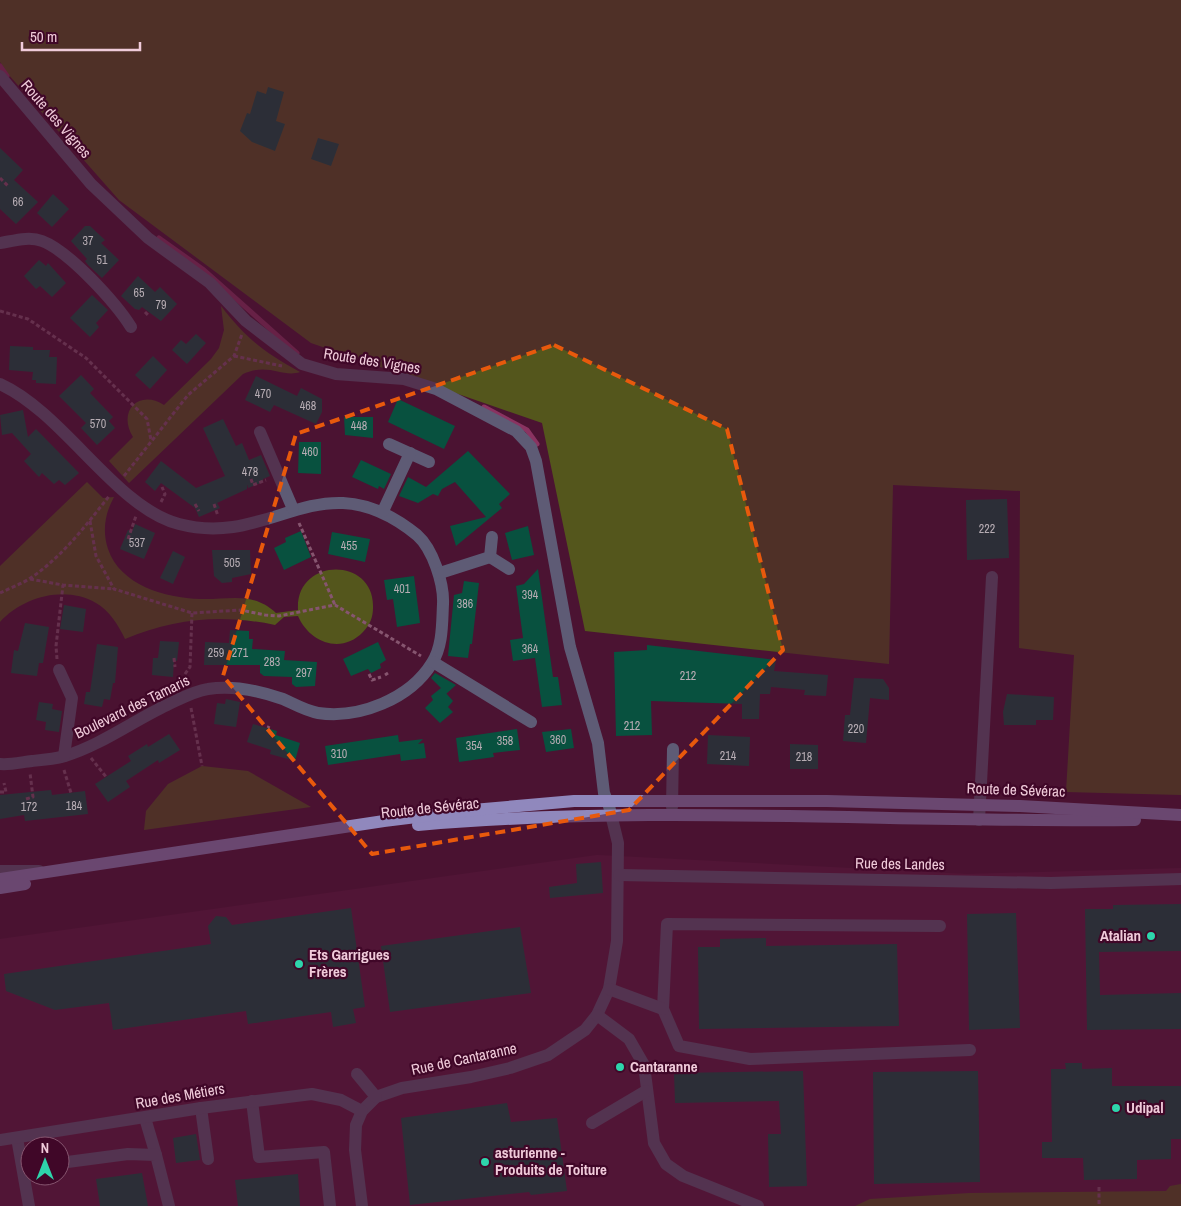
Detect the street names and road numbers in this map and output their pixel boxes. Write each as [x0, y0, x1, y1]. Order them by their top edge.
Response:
street label: Route des Vignes [16, 75, 96, 162]
street label: Route des Vignes [322, 343, 422, 379]
street label: Boulevard des Tamaris [71, 670, 193, 744]
street label: Route de Sévérac [966, 777, 1066, 802]
street label: Route de Sévérac [380, 792, 480, 823]
street label: Rue des Landes [855, 852, 945, 875]
street label: Rue de Cantaranne [409, 1037, 519, 1080]
street label: Rue des Métiers [134, 1077, 226, 1114]

